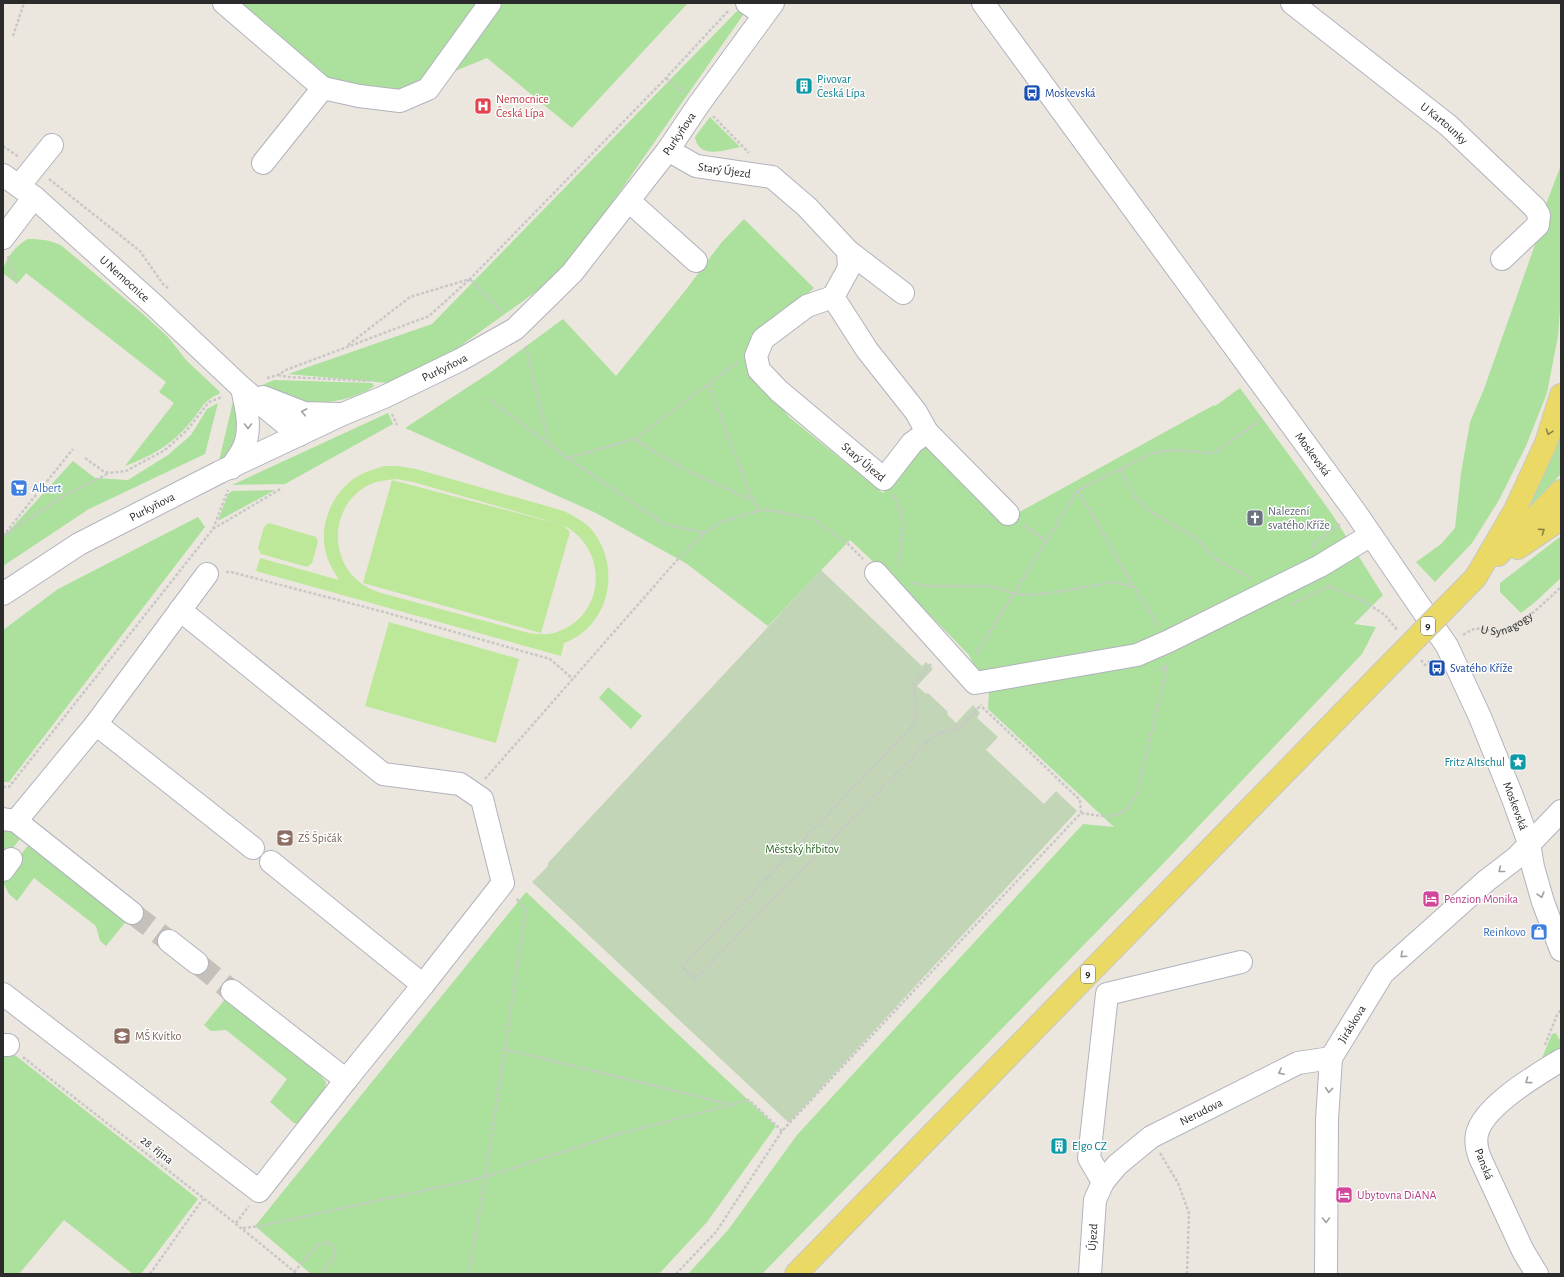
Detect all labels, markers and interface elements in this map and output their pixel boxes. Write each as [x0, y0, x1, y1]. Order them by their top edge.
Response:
place label: Pivovar Česká Lípa [817, 73, 866, 99]
building icon: Pivovar Česká Lípa [794, 76, 814, 96]
bus stop icon: Moskevská [1022, 83, 1042, 103]
place label: Moskevská [1045, 87, 1096, 99]
place label: Nemocnice Česká Lípa [496, 93, 549, 119]
hospital icon: Nemocnice Česká Lípa [473, 96, 493, 116]
street label: U Kartounky [1418, 100, 1470, 147]
street label: Purkyňova [660, 110, 698, 157]
street label: Starý Újezd [697, 160, 752, 180]
street label: U Nemocnice [97, 253, 152, 304]
street label: Purkyňova [420, 351, 470, 384]
one-way arrow [301, 409, 308, 417]
one-way arrow [244, 423, 252, 429]
one-way arrow [1545, 429, 1554, 436]
street label: Moskevská [1293, 430, 1333, 479]
street label: Starý Újezd [839, 440, 888, 484]
supermarket icon: Albert [9, 478, 29, 498]
place label: Albert [32, 482, 61, 494]
street label: Purkyňova [128, 490, 177, 523]
place label: Nalezení svatého Kříže [1268, 505, 1330, 531]
church icon: Nalezení svatého Kříže [1245, 508, 1265, 528]
one-way arrow [1538, 529, 1545, 536]
street label: U Synagogy [1480, 609, 1535, 638]
road number: 9 [1421, 617, 1435, 635]
bus stop icon: Svatého Kříže [1427, 658, 1447, 678]
place label: Svatého Kříže [1450, 662, 1513, 674]
place icon: Fritz Altschul [1508, 752, 1528, 772]
place label: Fritz Altschul [1445, 756, 1505, 768]
street label: Moskevská [1501, 780, 1530, 832]
school or university icon: ZŠ Špičák [275, 828, 295, 848]
place label: ZŠ Špičák [298, 831, 343, 844]
park label: Městský hřbitov [765, 843, 839, 856]
one-way arrow [1498, 865, 1505, 872]
hotel icon: Penzion Monika [1421, 889, 1441, 909]
one-way arrow [1536, 891, 1545, 898]
place label: Penzion Monika [1444, 893, 1519, 905]
shop icon: Reinkovo [1529, 922, 1549, 942]
place label: Reinkovo [1483, 926, 1526, 938]
one-way arrow [1400, 951, 1408, 958]
road number: 9 [1081, 965, 1095, 983]
street label: Jiráskova [1336, 1003, 1368, 1045]
school or university icon: MŠ Kvítko [112, 1026, 132, 1046]
place label: MŠ Kvítko [135, 1029, 181, 1042]
one-way arrow [1277, 1067, 1285, 1074]
one-way arrow [1525, 1076, 1532, 1084]
one-way arrow [1324, 1087, 1333, 1093]
street label: Nerudova [1178, 1096, 1225, 1127]
street label: 28. října [138, 1134, 176, 1167]
building icon: Elgo CZ [1049, 1136, 1069, 1156]
place label: Elgo CZ [1072, 1140, 1107, 1152]
street label: Panská [1473, 1147, 1496, 1182]
hotel icon: Ubytovna DiANA [1334, 1185, 1354, 1205]
place label: Ubytovna DiANA [1357, 1189, 1437, 1202]
one-way arrow [1322, 1217, 1330, 1223]
street label: Újezd [1085, 1223, 1099, 1251]

